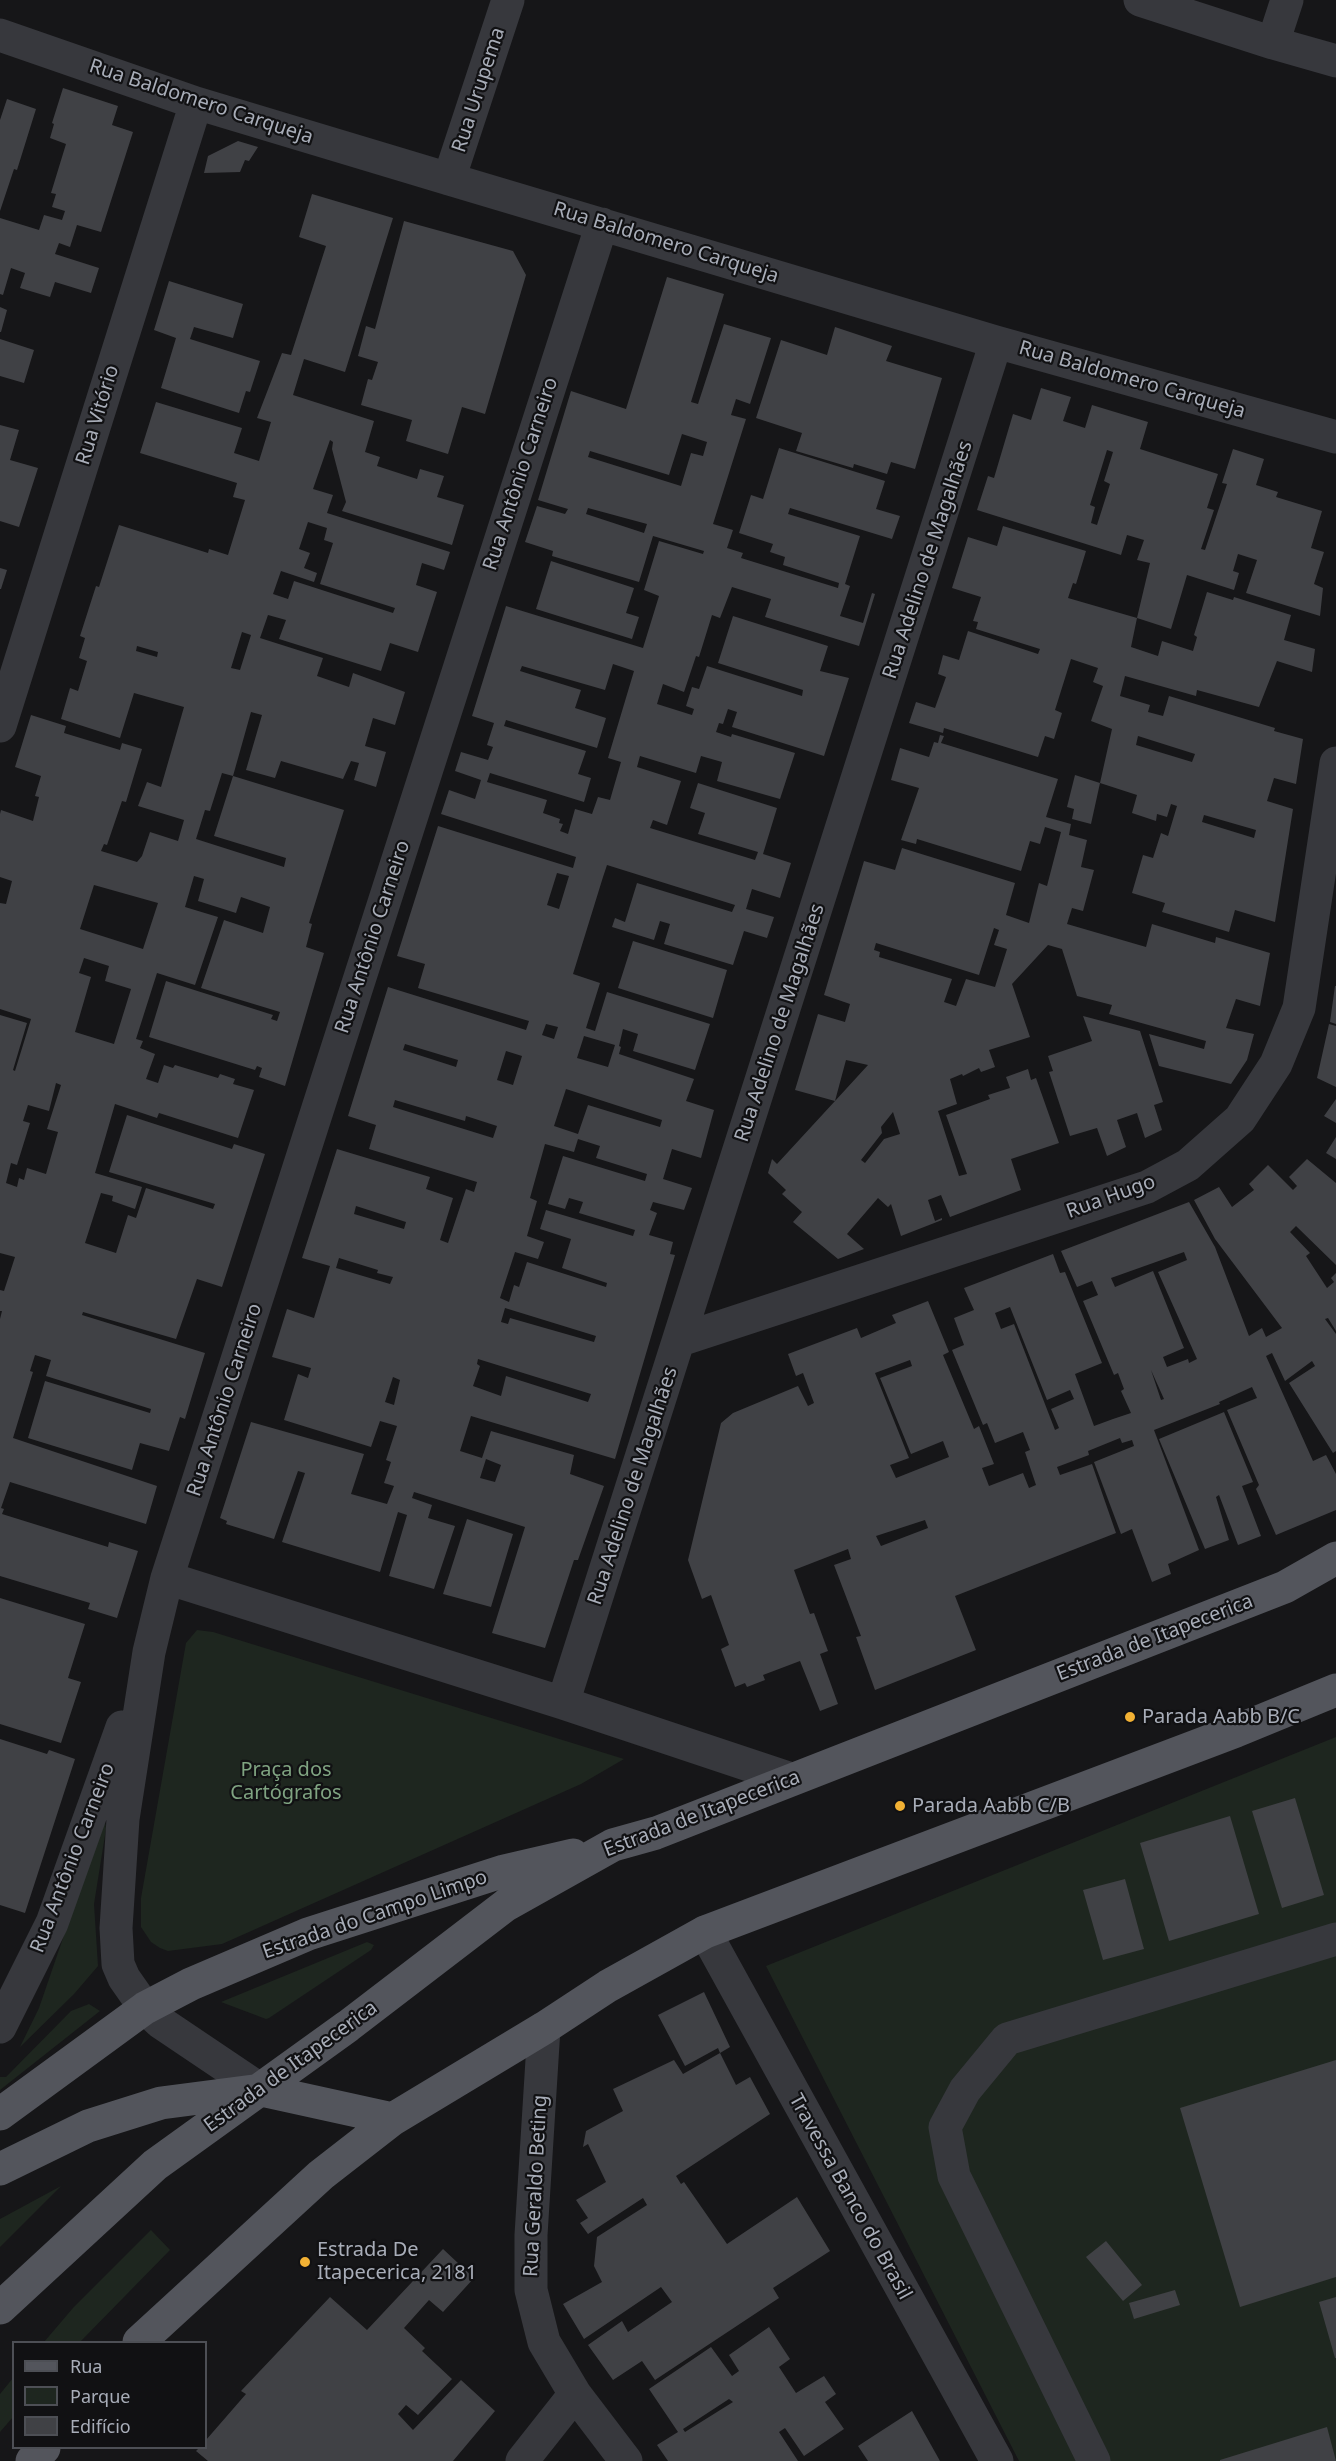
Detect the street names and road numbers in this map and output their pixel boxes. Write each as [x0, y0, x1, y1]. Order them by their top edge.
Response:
street label: Rua Urupema [448, 24, 510, 156]
street label: Rua Baldomero Carqueja [86, 54, 316, 150]
street label: Rua Baldomero Carqueja [551, 197, 781, 289]
street label: Rua Baldomero Carqueja [1016, 336, 1248, 424]
street label: Rua Vitório [71, 362, 125, 468]
street label: Rua Antônio Carneiro [478, 375, 564, 573]
street label: Rua Adelino de Magalhães [878, 438, 978, 682]
street label: Rua Antônio Carneiro [330, 838, 416, 1036]
street label: Rua Adelino de Magalhães [730, 901, 830, 1145]
street label: Rua Hugo [1063, 1170, 1159, 1224]
street label: Rua Antônio Carneiro [182, 1301, 268, 1499]
street label: Rua Adelino de Magalhães [583, 1364, 683, 1608]
street label: Estrada de Itapecerica [1053, 1589, 1257, 1687]
street label: Rua Antônio Carneiro [26, 1760, 120, 1956]
street label: Estrada de Itapecerica [600, 1765, 804, 1863]
street label: Estrada do Campo Limpo [259, 1865, 491, 1965]
street label: Estrada de Itapecerica [200, 1996, 382, 2138]
street label: Travessa Banco do Brasil [783, 2090, 917, 2304]
street label: Rua Geraldo Beting [519, 2094, 553, 2278]

